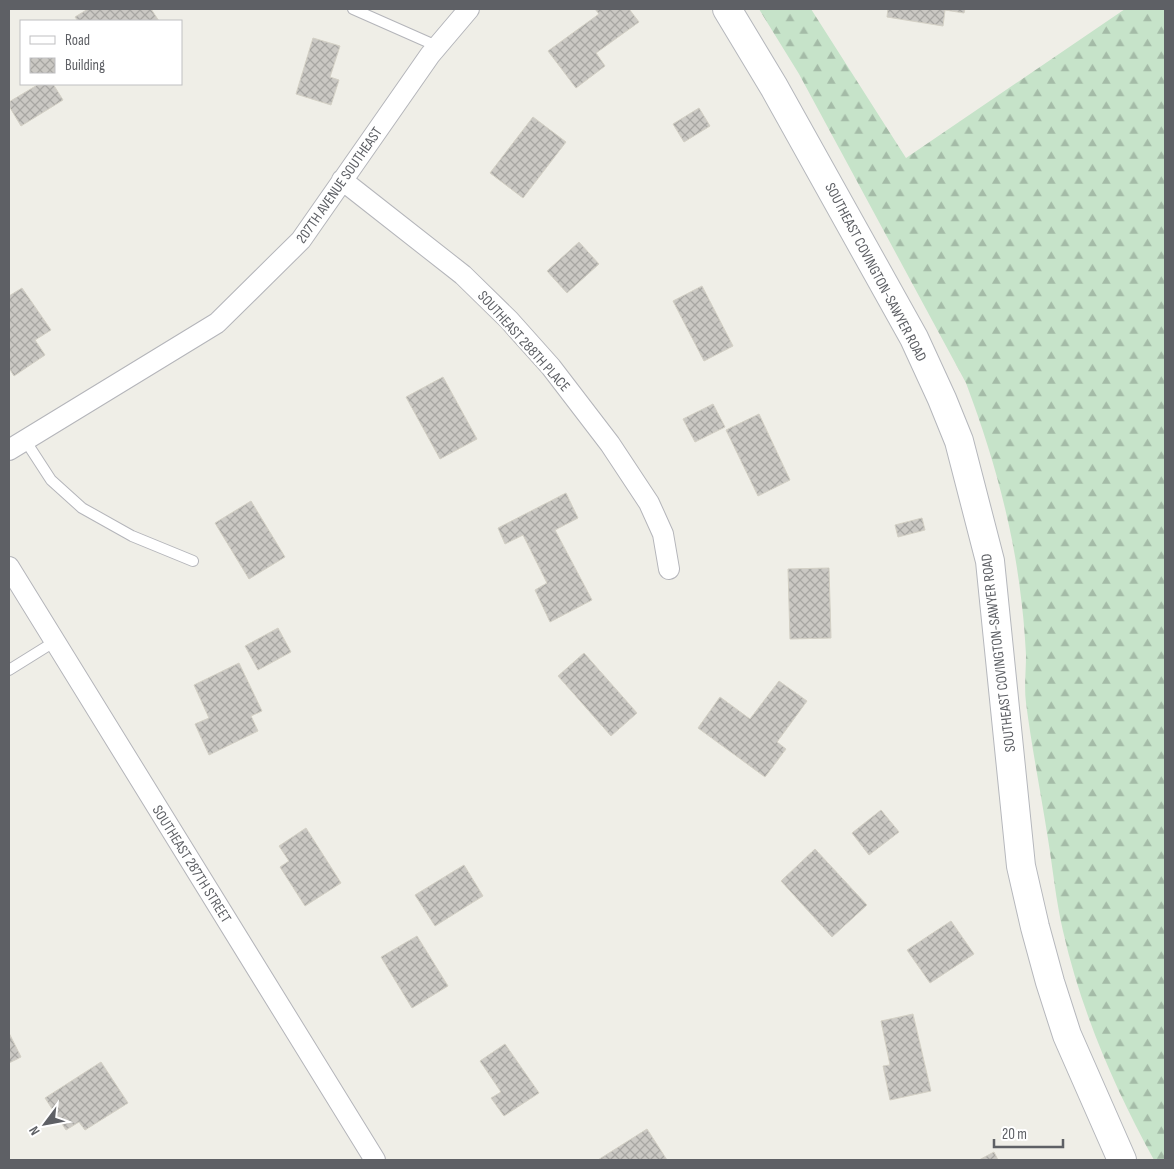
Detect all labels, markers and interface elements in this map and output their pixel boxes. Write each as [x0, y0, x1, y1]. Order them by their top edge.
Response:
legend [20, 20, 182, 85]
text: Road [65, 31, 90, 50]
text: Building [65, 56, 105, 75]
street label: 207TH AVENUE SOUTHEAST [292, 123, 387, 247]
street label: SOUTHEAST COVINGTON-SAWYER ROAD [820, 180, 931, 365]
street label: SOUTHEAST 288TH PLACE [473, 287, 574, 396]
street label: SOUTHEAST COVINGTON-SAWYER ROAD [977, 553, 1020, 753]
street label: SOUTHEAST 287TH STREET [148, 802, 235, 927]
north arrow [20, 1099, 70, 1149]
scale bar [994, 1116, 1063, 1148]
text: N [25, 1123, 44, 1138]
text: 20 m [1002, 1125, 1027, 1144]

